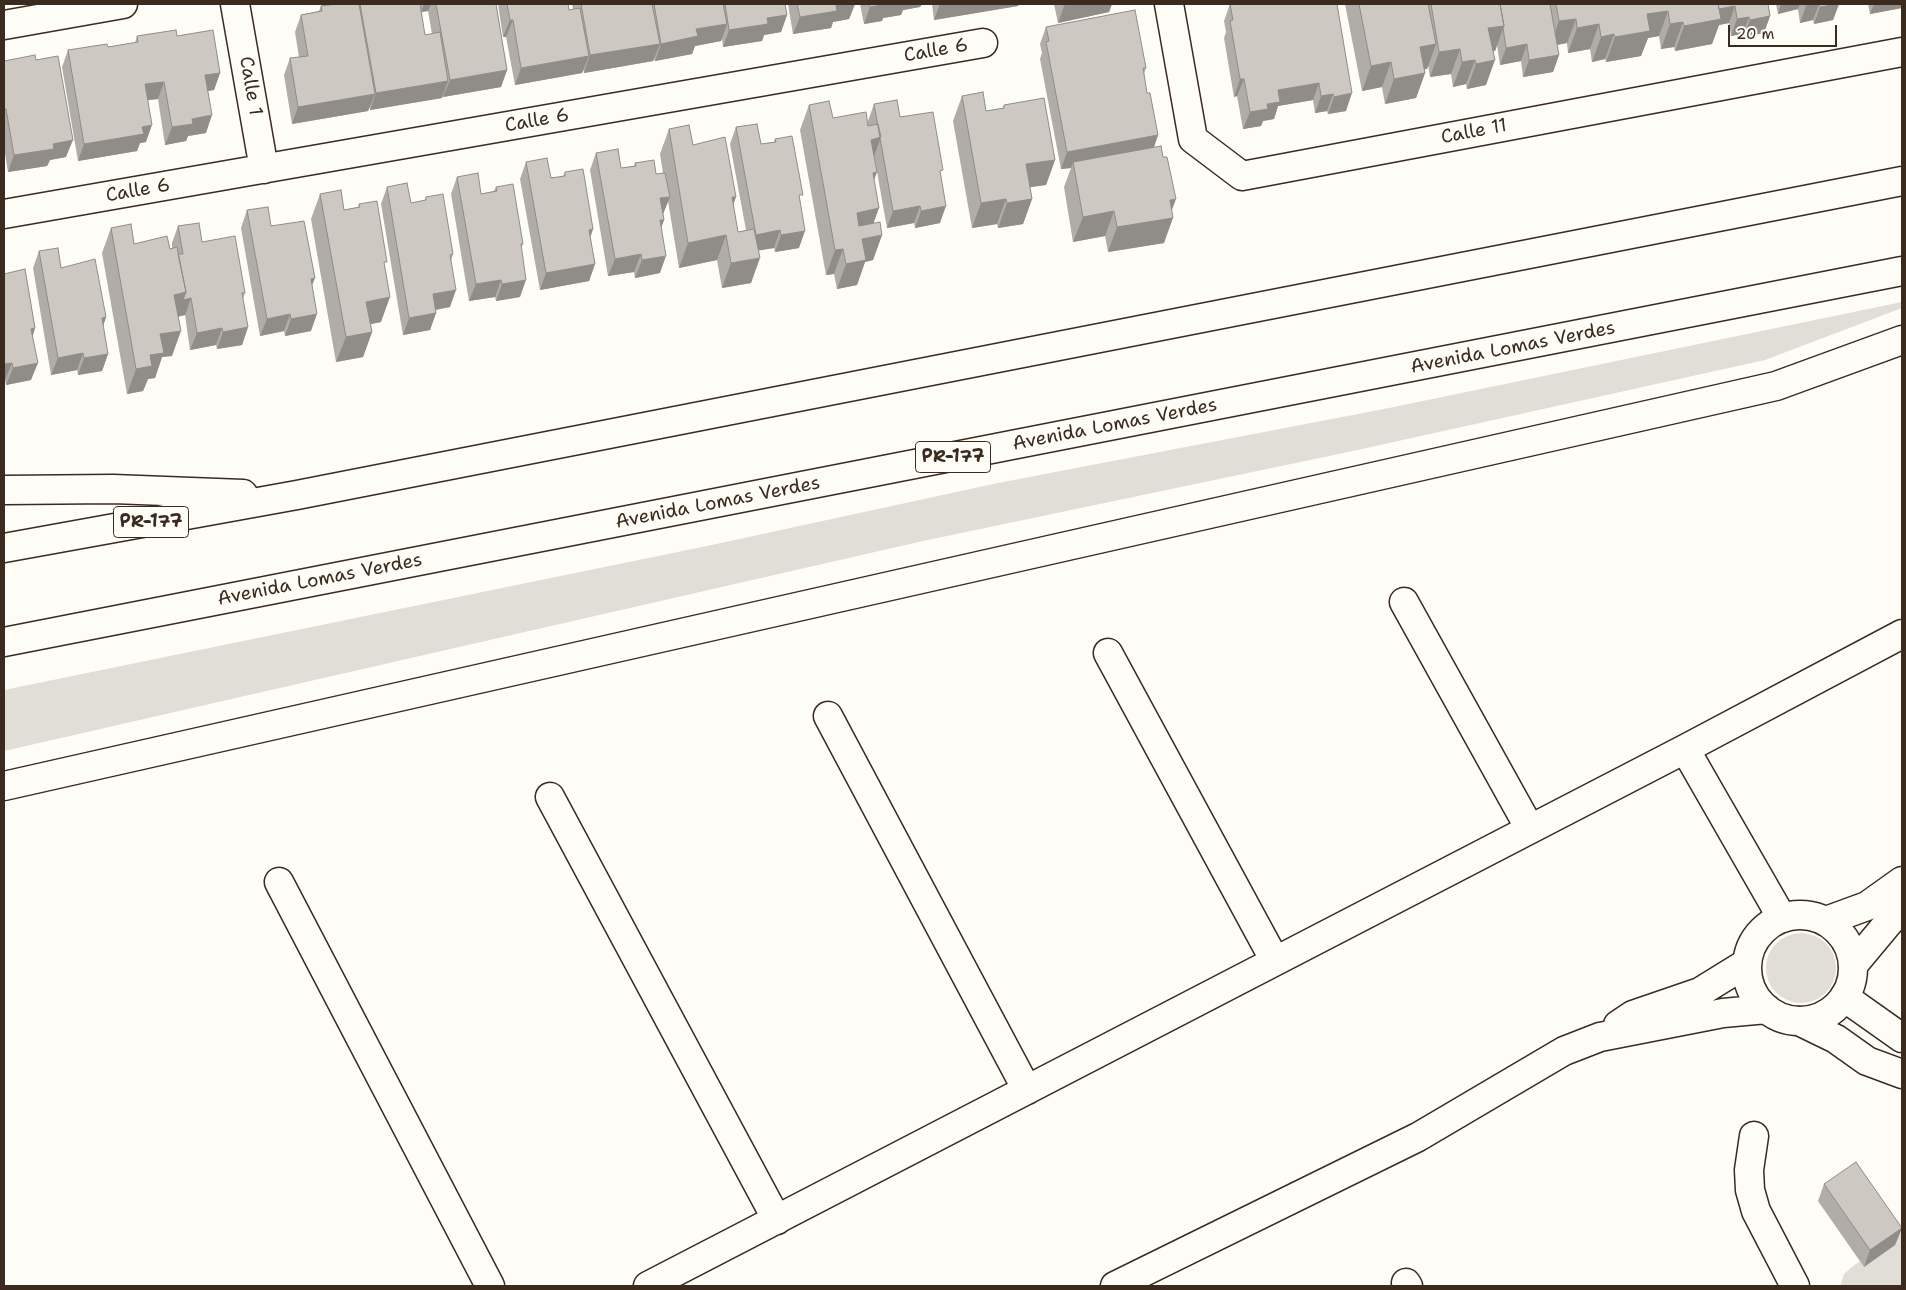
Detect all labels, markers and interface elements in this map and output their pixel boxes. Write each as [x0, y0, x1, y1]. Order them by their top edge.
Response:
scale bar [1731, 15, 1840, 47]
text: 20 m [1736, 24, 1775, 44]
street label: Calle 6 [902, 34, 970, 68]
street label: Calle 1 [234, 55, 266, 117]
street label: Calle 6 [503, 104, 571, 138]
street label: Calle 11 [1439, 114, 1509, 150]
street label: Calle 6 [104, 174, 172, 208]
street label: Avenida Lomas Verdes [1409, 317, 1617, 379]
street label: Avenida Lomas Verdes [1011, 394, 1219, 456]
road number: PR-177 [916, 442, 990, 472]
street label: Avenida Lomas Verdes [614, 472, 822, 534]
road number: PR-177 [114, 507, 188, 538]
street label: Avenida Lomas Verdes [216, 549, 424, 611]

